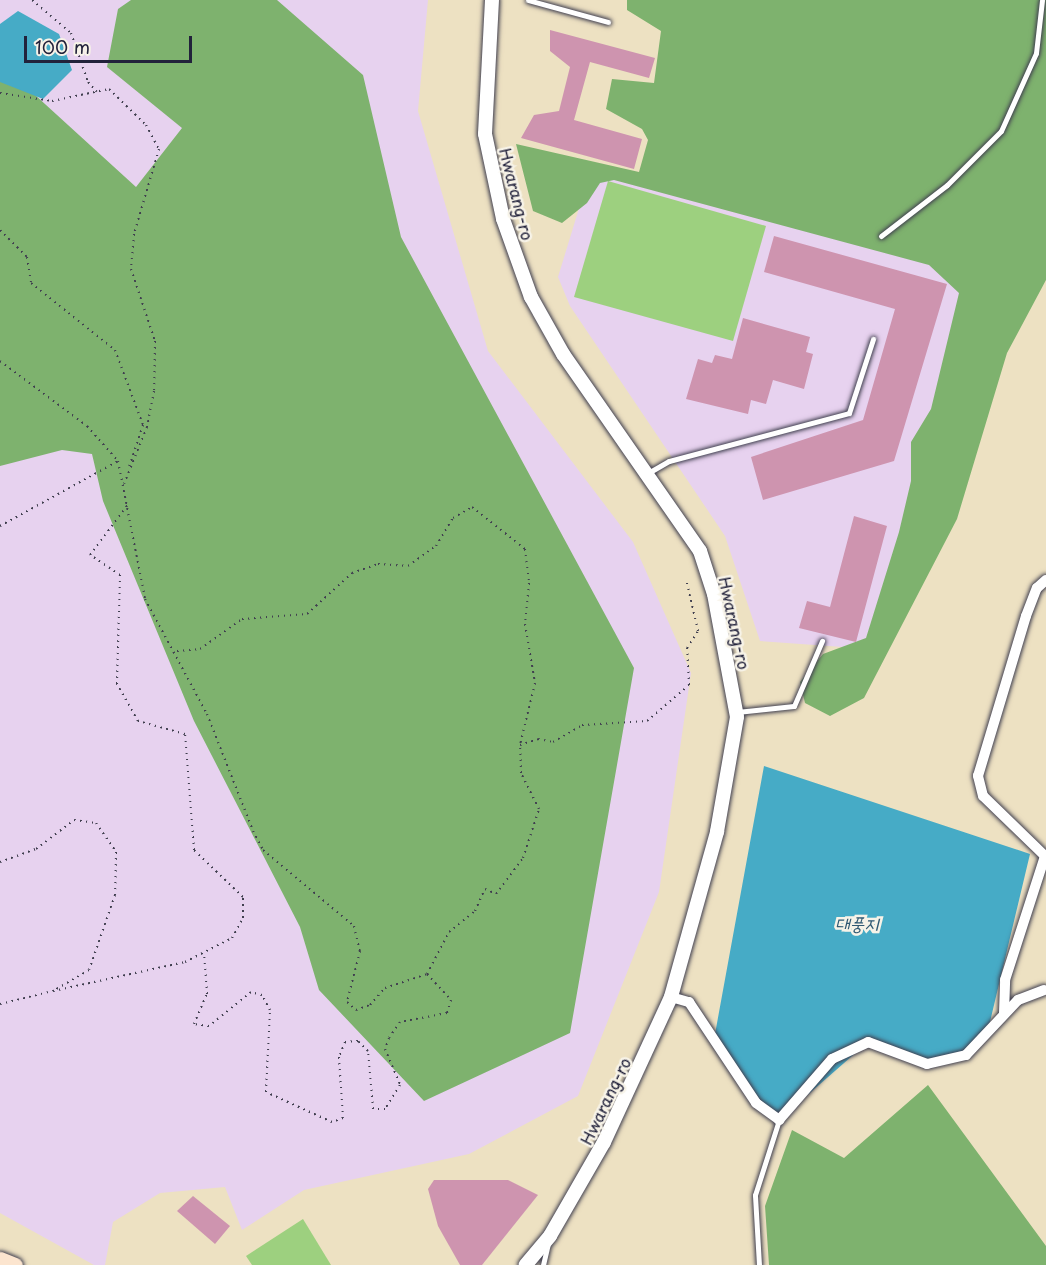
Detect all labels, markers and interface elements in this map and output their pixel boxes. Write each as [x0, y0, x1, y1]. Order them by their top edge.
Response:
scale bar [27, 24, 195, 62]
text: 100 m [35, 33, 90, 60]
street label: Hwarang-ro [496, 146, 538, 242]
street label: Hwarang-ro [716, 575, 754, 671]
water label: 대풍지 [835, 912, 879, 934]
street label: Hwarang-ro [576, 1054, 634, 1148]

